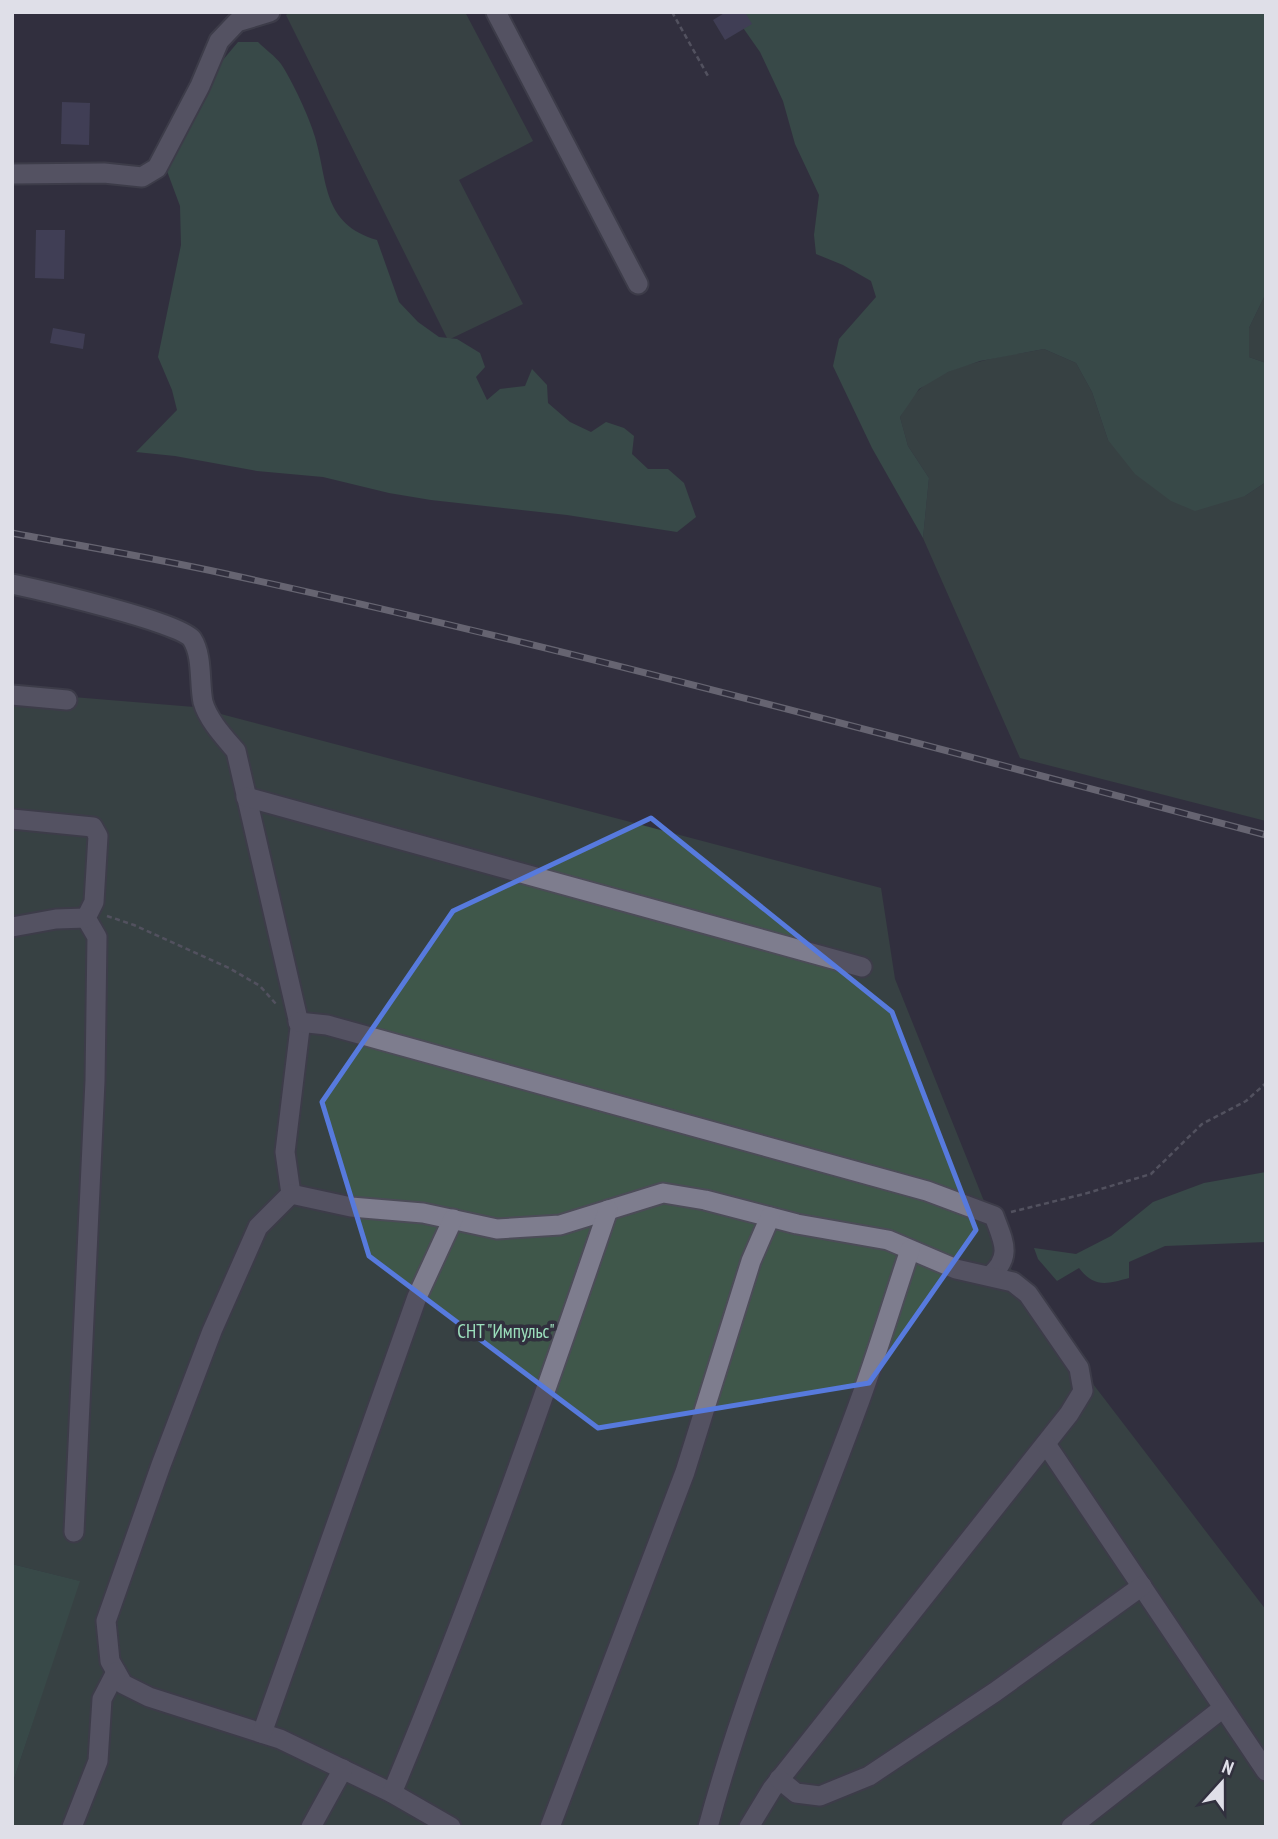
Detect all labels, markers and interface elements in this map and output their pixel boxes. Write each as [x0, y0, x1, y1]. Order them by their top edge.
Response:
park label: СНТ "Импульс" [457, 1319, 555, 1343]
north arrow [1187, 1748, 1257, 1818]
text: N [1219, 1754, 1237, 1780]

